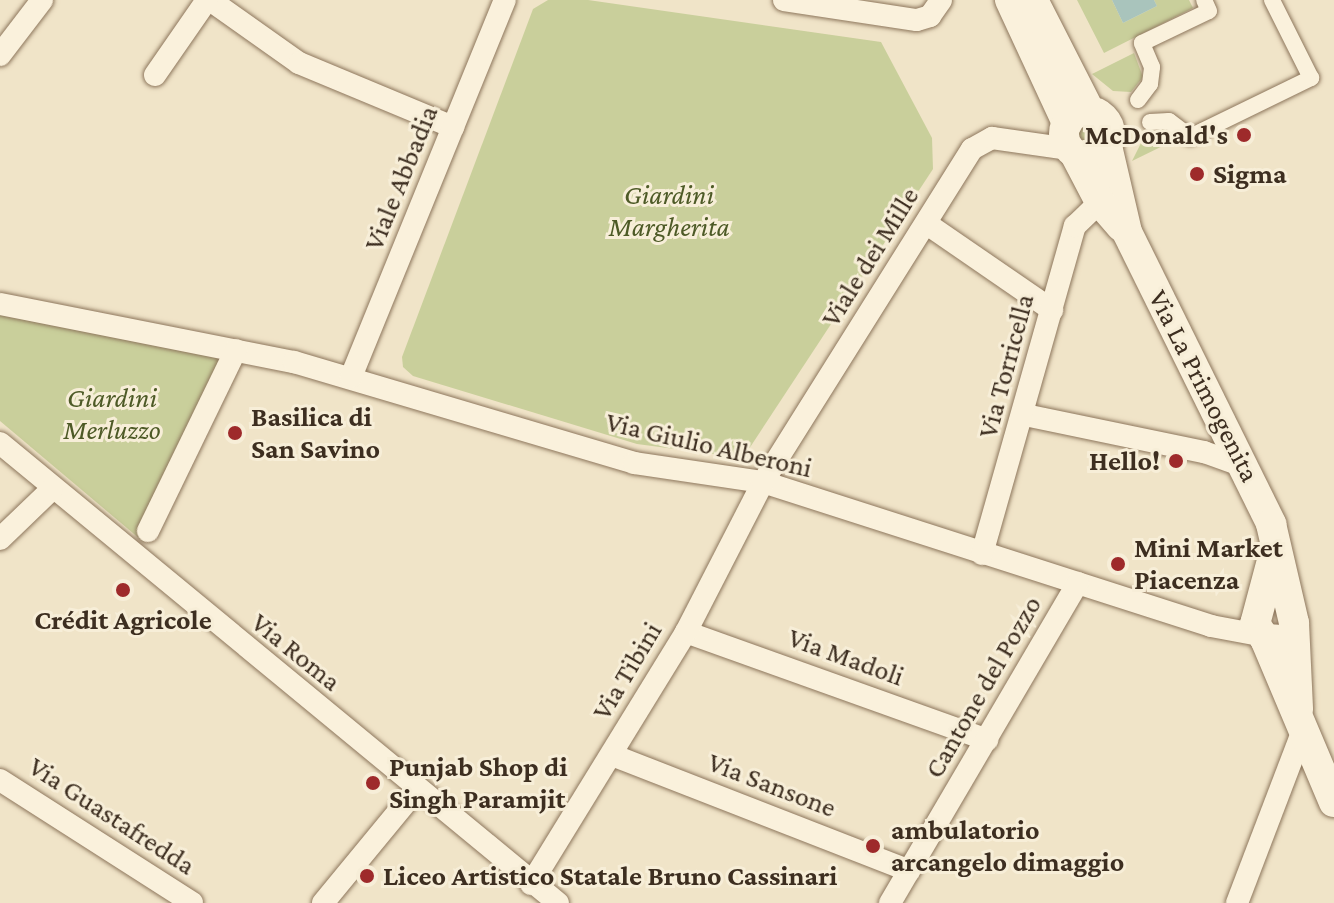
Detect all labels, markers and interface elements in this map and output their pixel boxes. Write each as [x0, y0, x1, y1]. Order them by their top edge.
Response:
street label: Viale Abbadia [357, 101, 445, 255]
place label: McDonald's [1085, 118, 1228, 152]
marker: McDonald's [1235, 126, 1253, 144]
place label: Sigma [1213, 157, 1287, 191]
marker: Sigma [1188, 165, 1206, 183]
park label: Giardini Margherita [608, 178, 730, 244]
street label: Viale dei Mille [814, 181, 926, 333]
street label: Via La Primogenita [1141, 284, 1267, 488]
street label: Via Torricella [971, 290, 1041, 442]
park label: Giardini Merluzzo [63, 381, 161, 447]
place label: Basilica di San Savino [251, 400, 380, 466]
street label: Via Giulio Alberoni [603, 405, 815, 485]
marker: Basilica di San Savino [226, 424, 244, 442]
place label: Hello! [1089, 444, 1160, 478]
marker: Hello! [1167, 452, 1185, 470]
place label: Mini Market Piacenza [1134, 531, 1283, 597]
marker: Mini Market Piacenza [1109, 555, 1127, 573]
marker: Crédit Agricole [114, 581, 132, 599]
street label: Cantone del Pozzo [917, 590, 1049, 784]
place label: Crédit Agricole [34, 603, 212, 637]
street label: Via Roma [244, 606, 348, 698]
street label: Via Tibini [585, 616, 669, 726]
street label: Via Madoli [784, 621, 908, 693]
street label: Via Sansone [703, 745, 841, 825]
street label: Via Guastafredda [22, 750, 202, 882]
place label: Punjab Shop di Singh Paramjit [389, 750, 568, 816]
marker: Punjab Shop di Singh Paramjit [364, 774, 382, 792]
place label: ambulatorio arcangelo dimaggio [891, 813, 1124, 879]
marker: ambulatorio arcangelo dimaggio [862, 835, 884, 857]
place label: Liceo Artistico Statale Bruno Cassinari [383, 859, 837, 893]
marker: Liceo Artistico Statale Bruno Cassinari [358, 867, 376, 885]

